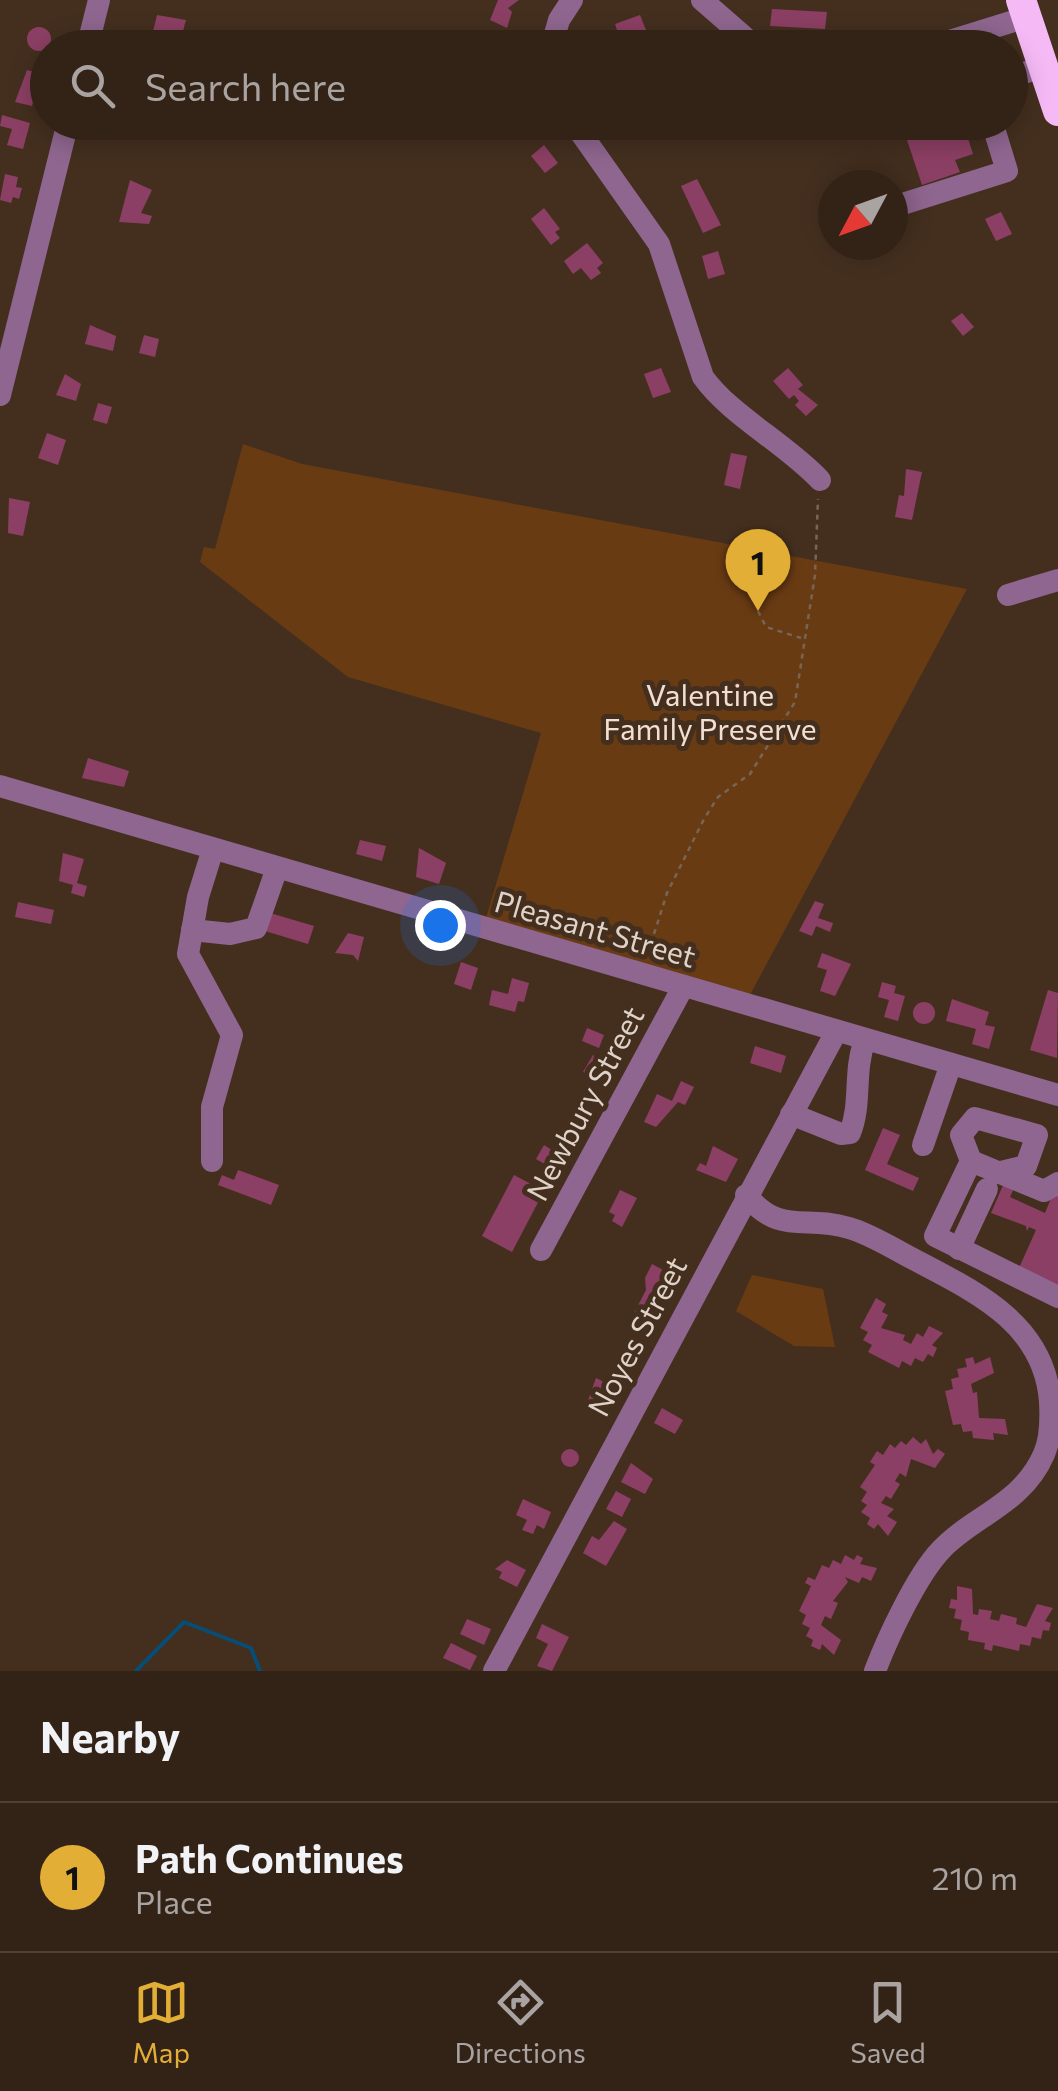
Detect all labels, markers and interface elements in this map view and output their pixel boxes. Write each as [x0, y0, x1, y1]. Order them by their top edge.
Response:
search box [30, 30, 1028, 140]
icon: search [65, 58, 120, 113]
text: Search here [145, 62, 346, 109]
north arrow [818, 170, 908, 260]
pin: 1 [726, 528, 790, 611]
park label: Valentine Family Preserve [603, 675, 817, 746]
street label: Pleasant Street [491, 881, 700, 974]
your location [415, 900, 466, 951]
street label: Newbury Street [517, 999, 651, 1206]
street label: Noyes Street [578, 1250, 693, 1422]
text: Nearby [40, 1710, 180, 1762]
text: Path Continues [135, 1834, 404, 1881]
text: 1 [65, 1857, 80, 1897]
text: 210 m [932, 1857, 1018, 1897]
text: Place [135, 1881, 213, 1921]
tab: Map [132, 1975, 190, 2069]
tab: Directions [454, 1975, 586, 2069]
tab: Saved [850, 1975, 926, 2069]

